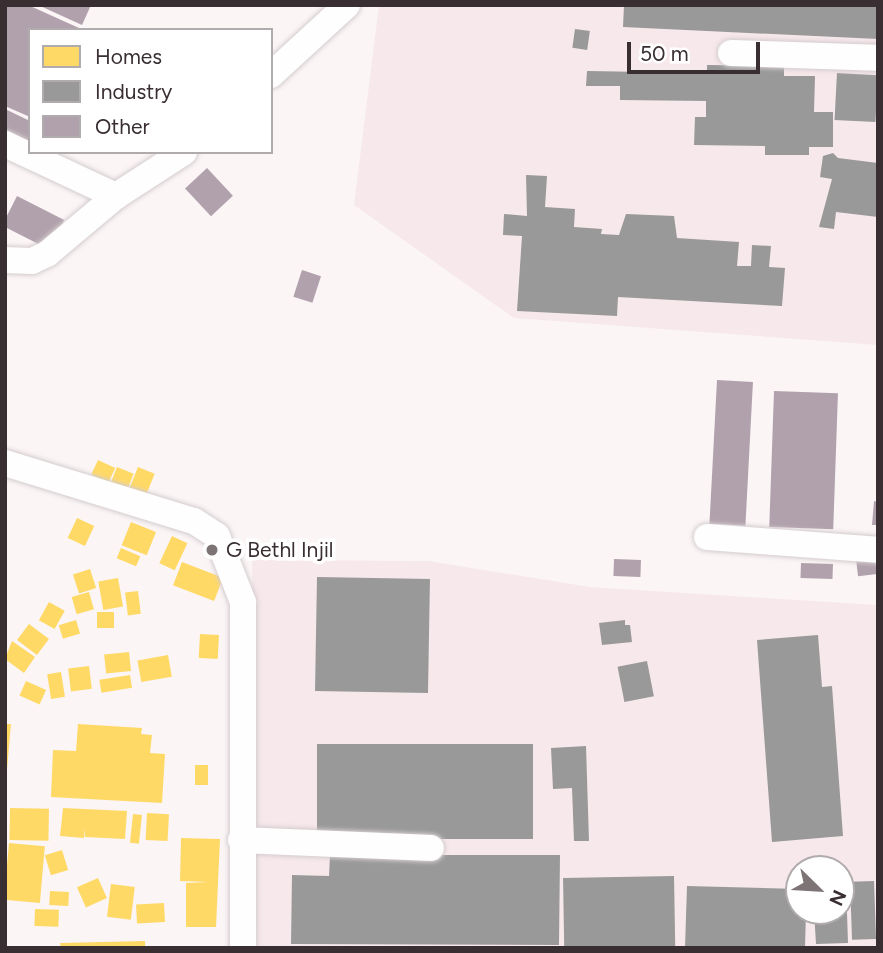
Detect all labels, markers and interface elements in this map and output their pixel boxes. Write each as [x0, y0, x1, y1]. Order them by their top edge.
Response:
legend [28, 28, 273, 154]
scale bar [631, 28, 764, 72]
text: 50 m [640, 41, 689, 66]
text: Homes [95, 44, 162, 69]
text: Industry [95, 79, 172, 104]
text: Other [95, 114, 150, 139]
place label: G Bethl Injil [226, 537, 333, 563]
marker: G Bethl Injil [204, 542, 220, 558]
north arrow [785, 855, 855, 925]
text: N [824, 887, 851, 909]

